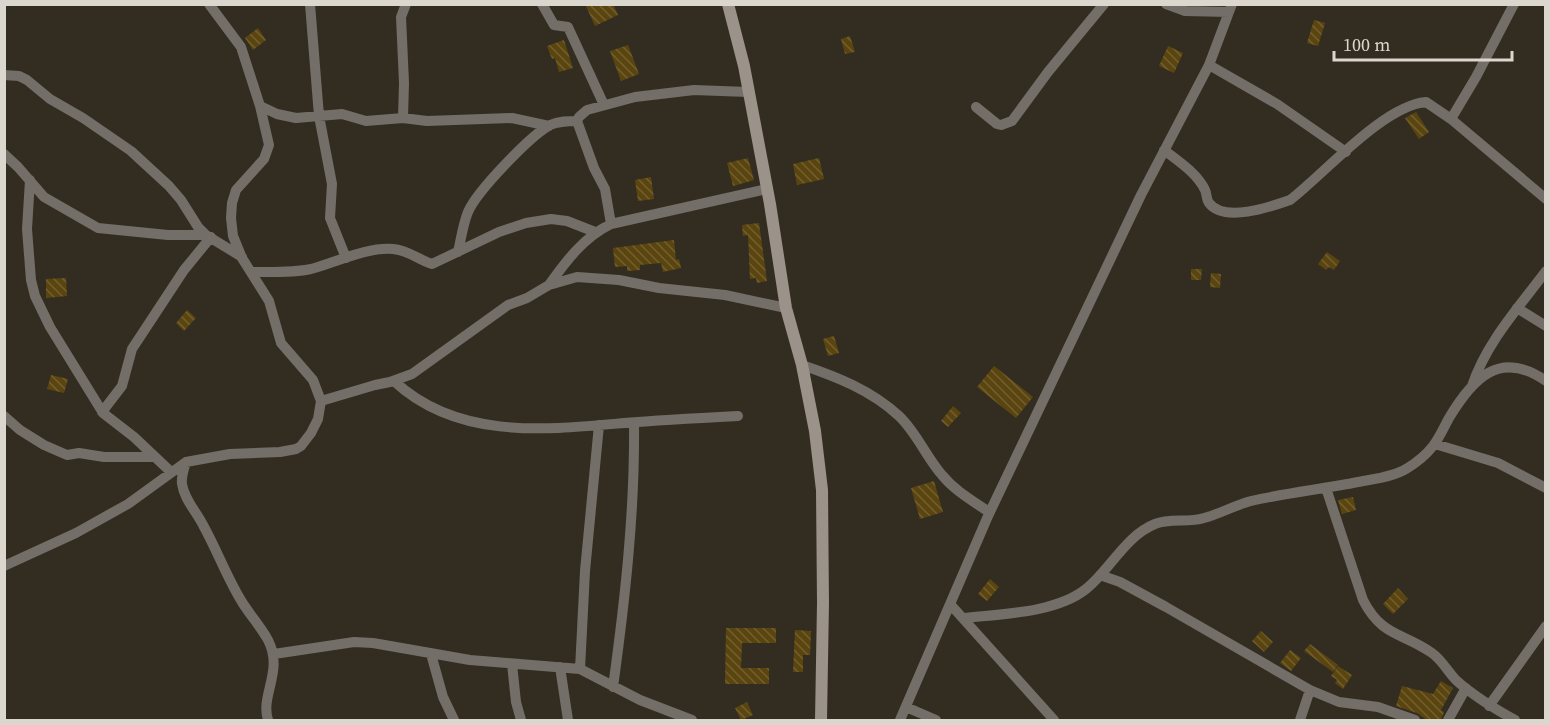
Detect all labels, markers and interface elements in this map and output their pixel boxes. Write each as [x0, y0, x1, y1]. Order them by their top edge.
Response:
scale bar [1334, 24, 1512, 62]
text: 100 m [1343, 32, 1390, 57]

